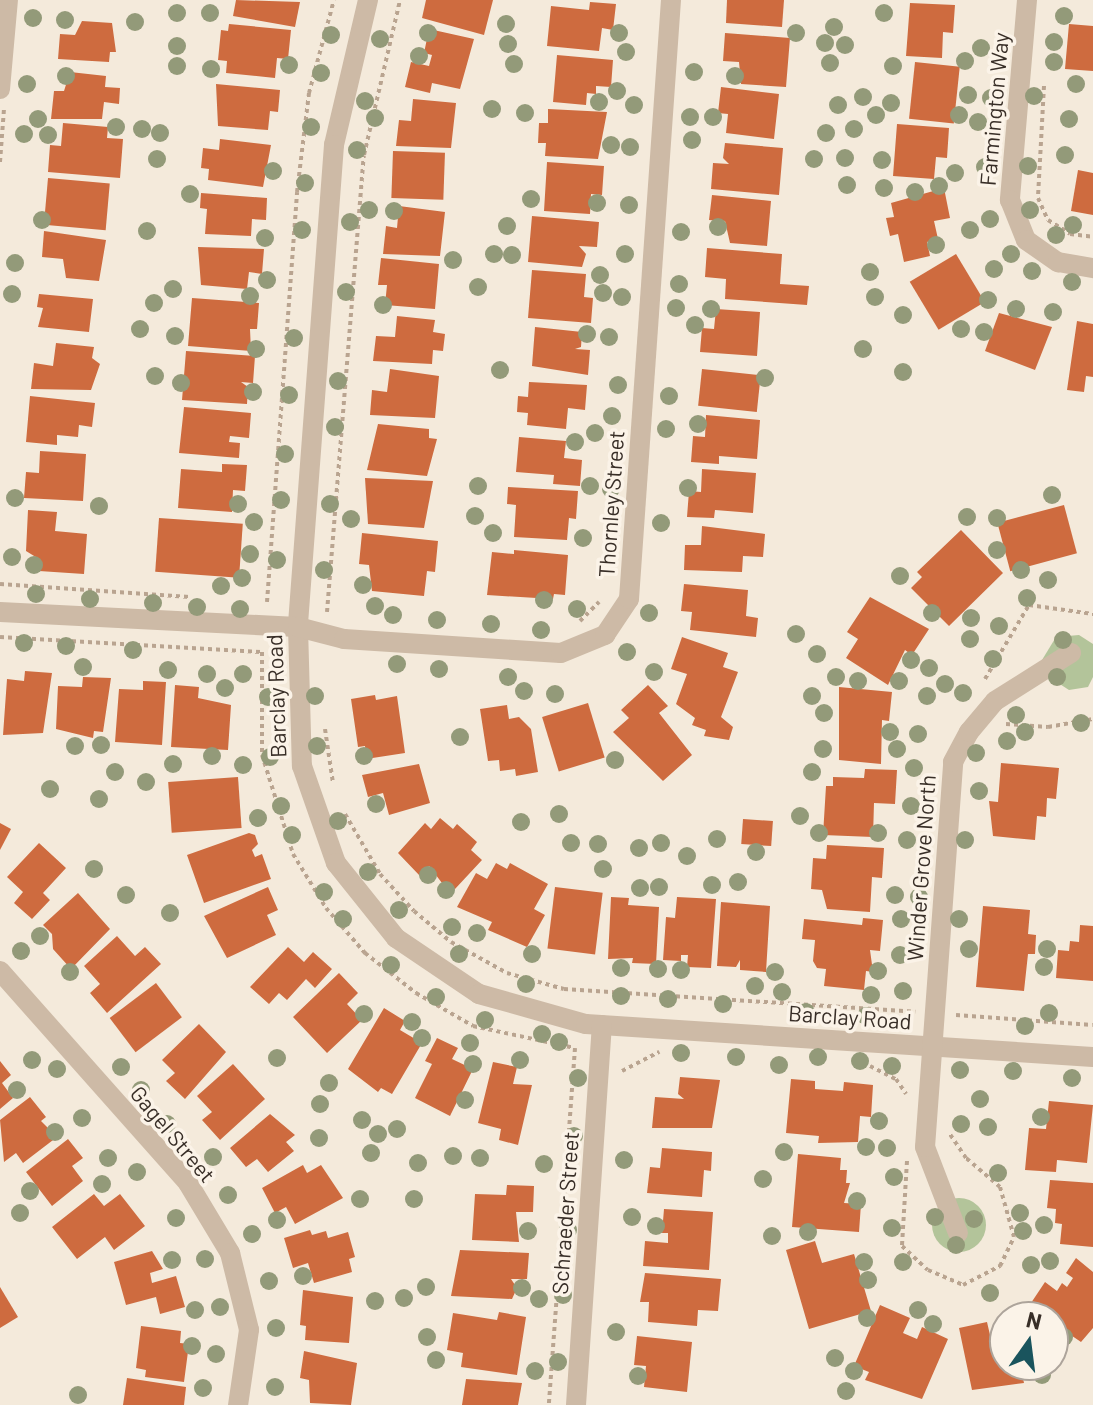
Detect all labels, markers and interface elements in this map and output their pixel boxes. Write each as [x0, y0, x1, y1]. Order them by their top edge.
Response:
street label: Farmington Way [974, 31, 1014, 187]
street label: Thornley Street [593, 430, 629, 578]
street label: Barclay Road [261, 634, 291, 758]
street label: Winder Grove North [901, 774, 941, 962]
street label: Barclay Road [787, 1000, 913, 1034]
street label: Gagel Street [125, 1080, 221, 1188]
street label: Schraeder Street [546, 1131, 584, 1295]
north arrow [989, 1301, 1069, 1381]
text: N [1024, 1305, 1045, 1334]

